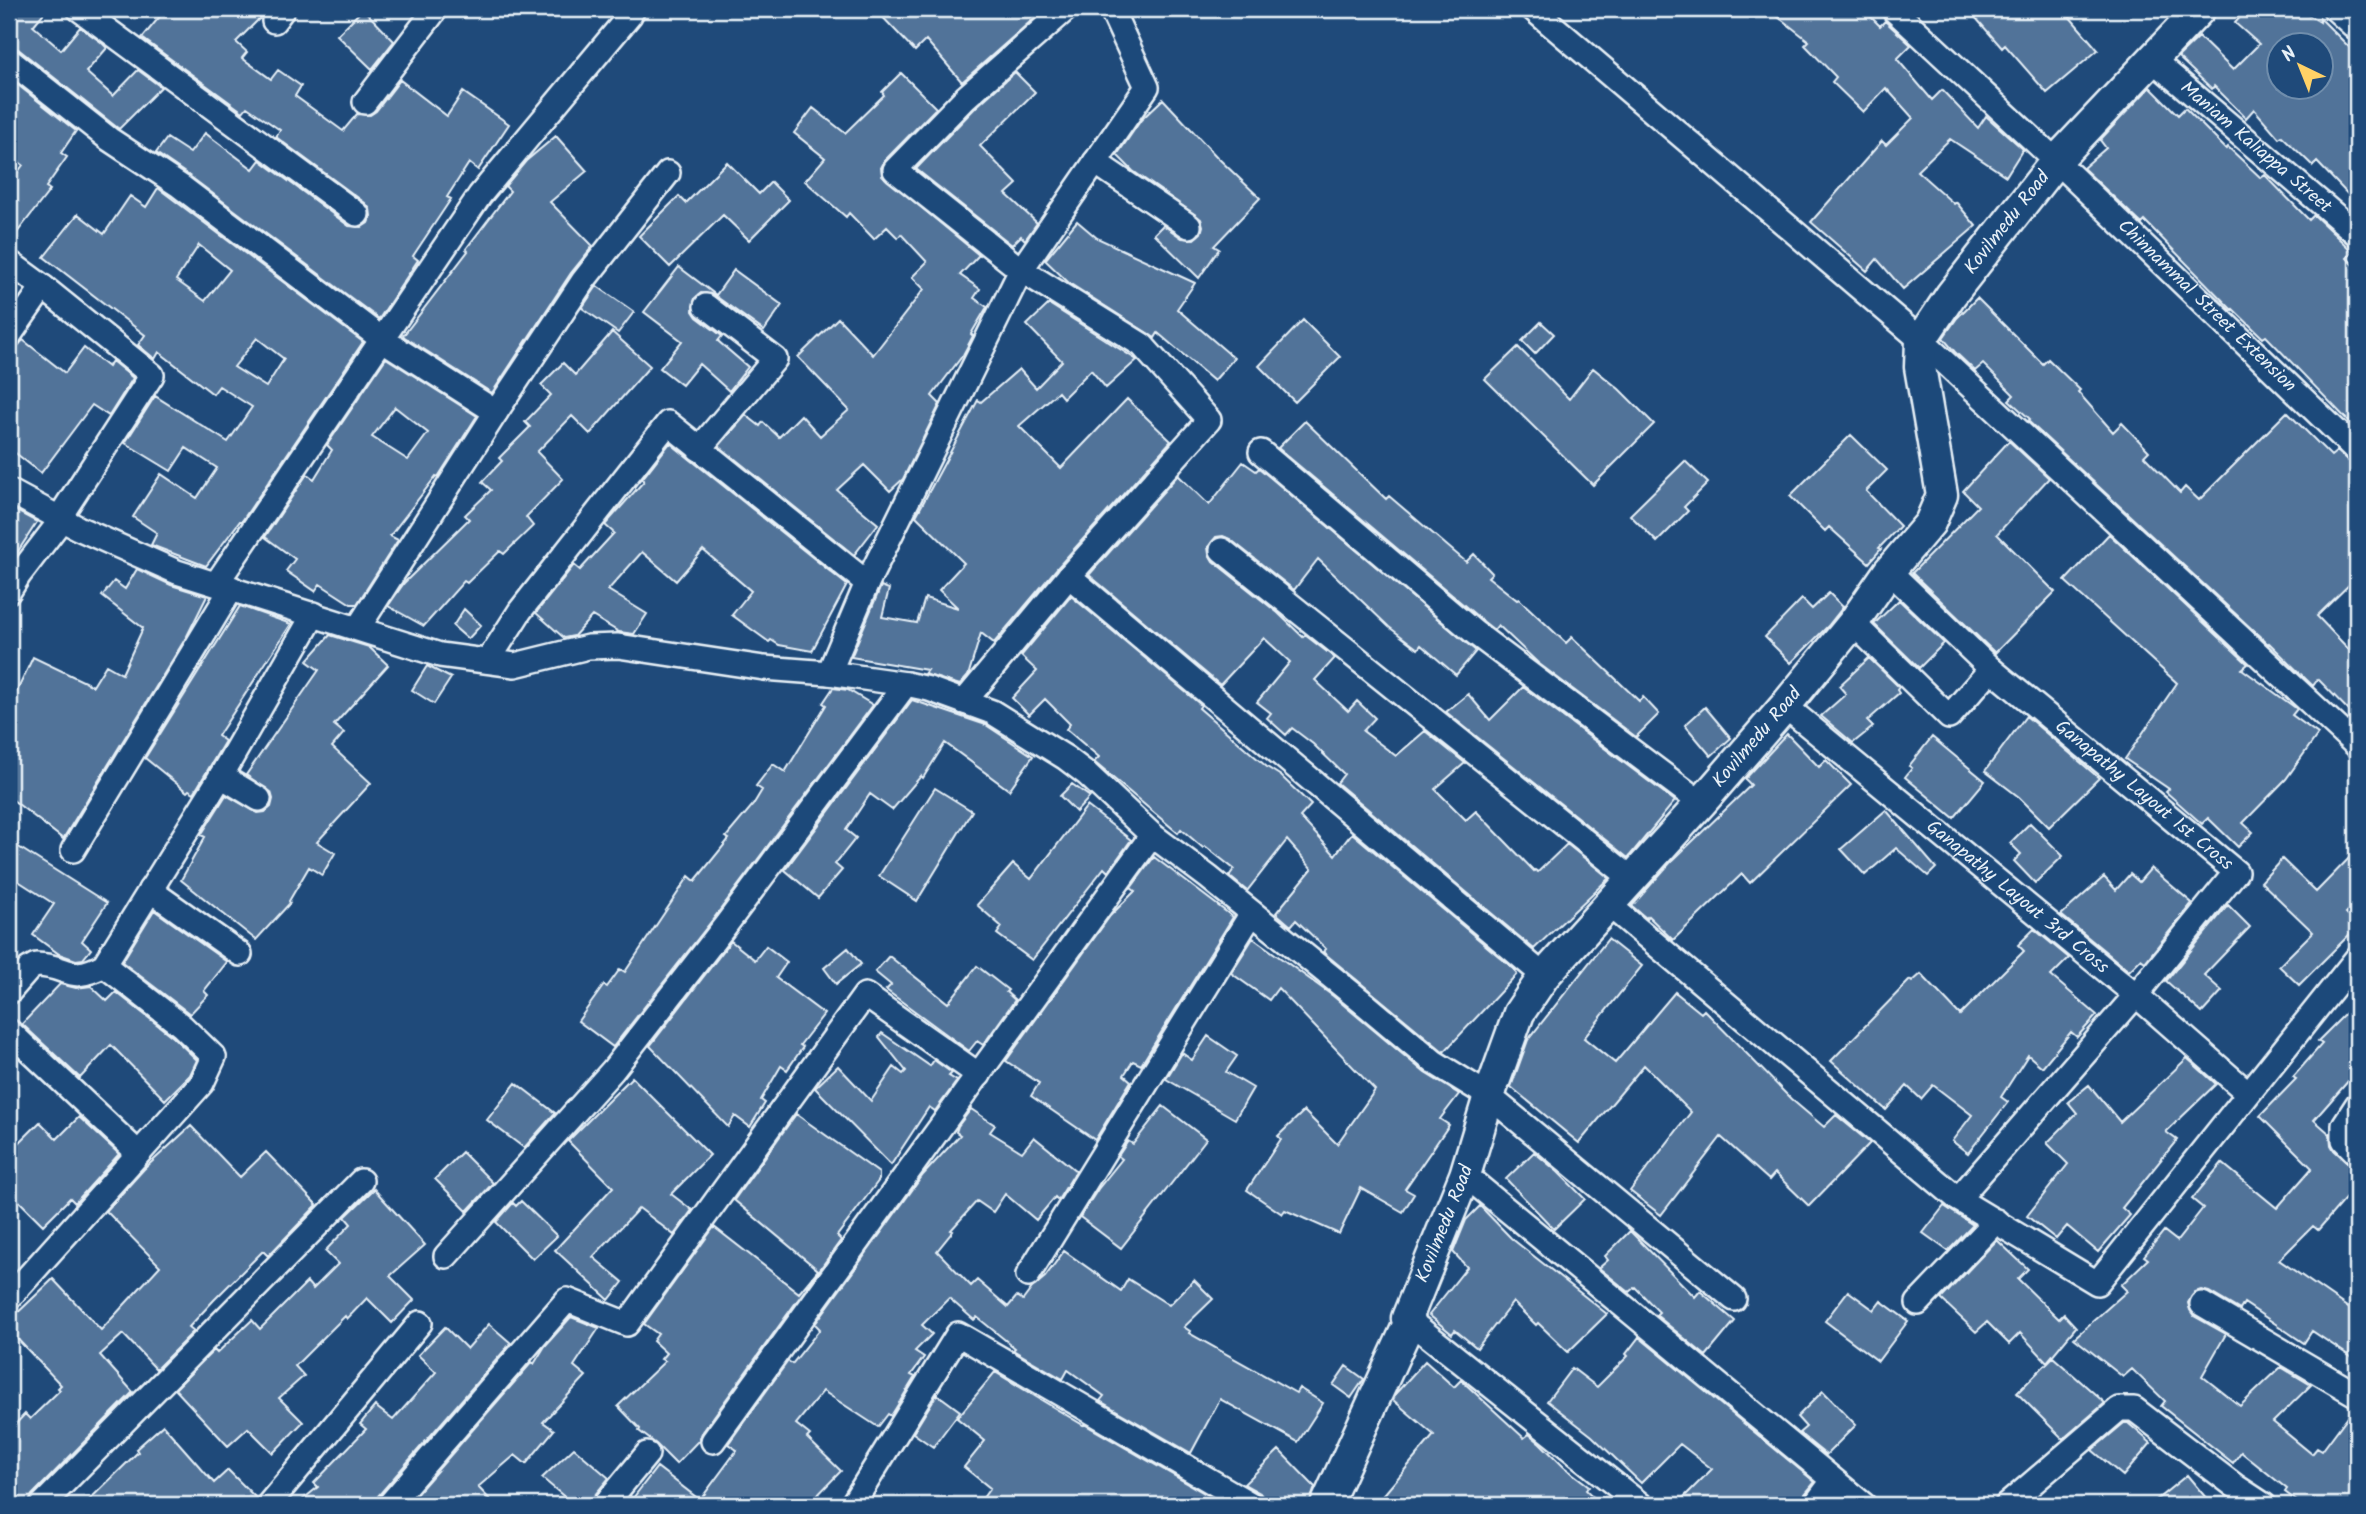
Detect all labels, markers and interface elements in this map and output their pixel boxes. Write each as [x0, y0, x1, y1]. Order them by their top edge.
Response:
north arrow [2264, 32, 2334, 102]
text: N [2275, 40, 2304, 70]
street label: Maniam Kaliappa Street [2173, 74, 2339, 222]
street label: Kovilmedu Road [1957, 164, 2058, 281]
street label: Chinnammal Street Extension [2110, 212, 2303, 400]
street label: Kovilmedu Road [1705, 680, 1810, 795]
street label: Ganapathy Layout 1st Cross [2048, 713, 2240, 879]
street label: Ganapathy Layout 3rd Cross [1919, 813, 2115, 982]
street label: Kovilmedu Road [1408, 1161, 1482, 1288]

